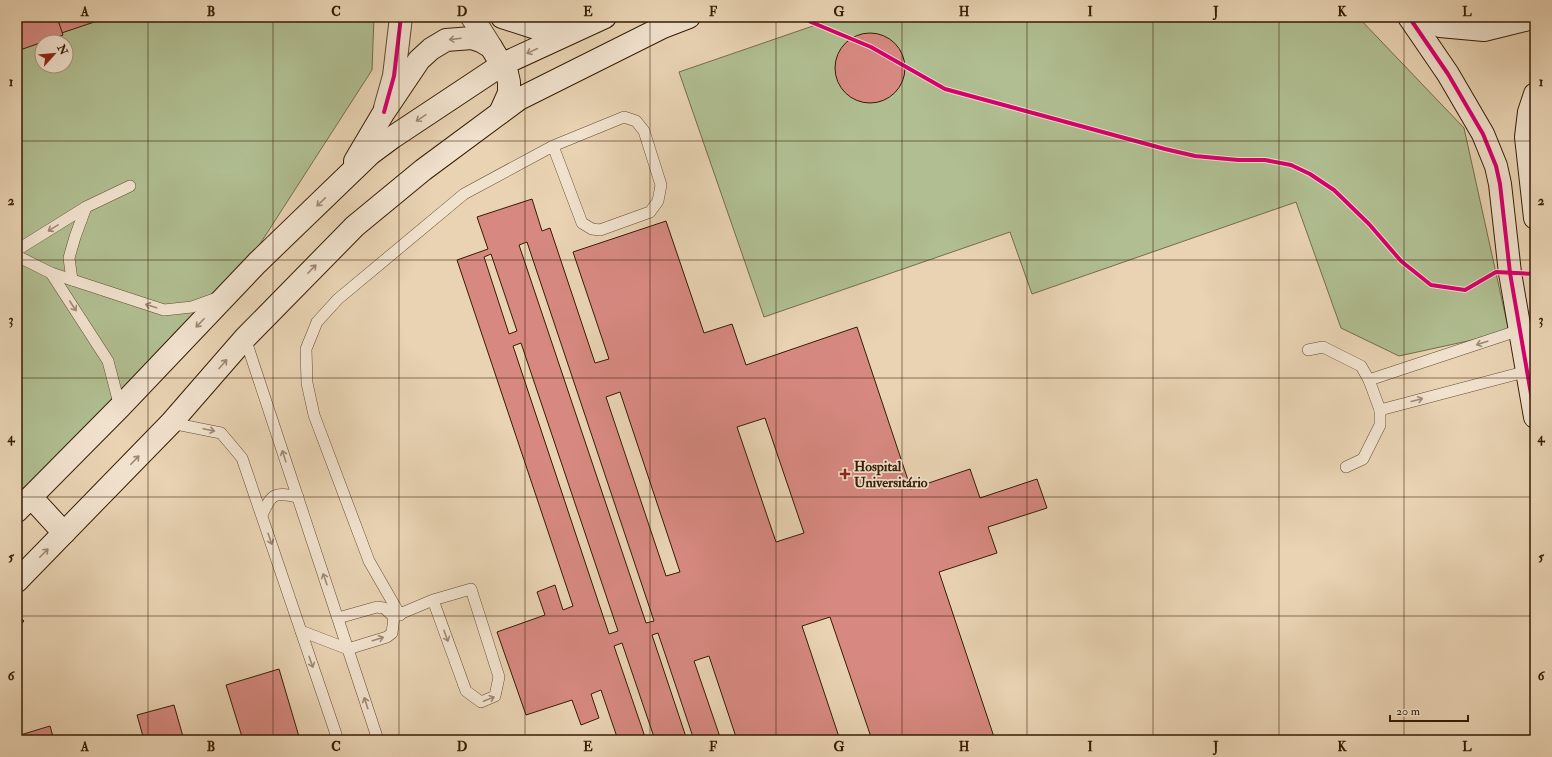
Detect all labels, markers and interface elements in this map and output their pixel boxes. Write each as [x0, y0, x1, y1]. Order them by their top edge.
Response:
text: A [80, 4, 90, 20]
text: B [207, 4, 215, 20]
text: C [331, 4, 341, 20]
text: D [457, 4, 468, 20]
text: E [583, 4, 593, 20]
text: F [709, 4, 718, 20]
text: G [834, 4, 845, 20]
text: H [959, 4, 970, 20]
text: I [1087, 4, 1093, 20]
text: J [1212, 4, 1219, 21]
text: K [1337, 4, 1347, 20]
text: L [1462, 4, 1472, 20]
north arrow [34, 34, 74, 74]
one-way arrow [448, 35, 461, 43]
text: N [54, 41, 71, 58]
one-way arrow [526, 48, 538, 55]
text: 1 [9, 74, 14, 90]
text: 1 [1539, 74, 1544, 90]
one-way arrow [415, 115, 427, 123]
text: 2 [8, 193, 15, 209]
text: 2 [1538, 193, 1545, 209]
one-way arrow [316, 197, 327, 206]
one-way arrow [47, 224, 59, 232]
one-way arrow [307, 264, 317, 274]
one-way arrow [69, 300, 77, 311]
one-way arrow [145, 302, 158, 309]
text: 3 [9, 312, 14, 328]
text: 3 [1539, 312, 1544, 328]
one-way arrow [195, 318, 205, 328]
one-way arrow [1477, 339, 1489, 347]
one-way arrow [218, 358, 227, 369]
one-way arrow [1411, 396, 1424, 404]
one-way arrow [203, 427, 216, 435]
text: 4 [6, 430, 15, 446]
text: 4 [1536, 430, 1545, 446]
one-way arrow [280, 450, 287, 463]
one-way arrow [130, 455, 140, 465]
place label: Hospital Universitário [854, 458, 928, 491]
marker: Hospital Universitário [839, 468, 851, 480]
one-way arrow [266, 532, 274, 544]
one-way arrow [40, 548, 49, 558]
text: 5 [8, 549, 14, 565]
text: 5 [1538, 549, 1544, 565]
one-way arrow [321, 574, 329, 586]
one-way arrow [443, 630, 451, 642]
one-way arrow [372, 635, 384, 643]
one-way arrow [308, 655, 315, 668]
text: 6 [8, 668, 16, 684]
text: 6 [1538, 668, 1546, 684]
one-way arrow [482, 695, 494, 702]
one-way arrow [361, 697, 369, 709]
scale bar [1390, 697, 1468, 723]
text: 20 m [1396, 704, 1421, 719]
text: A [80, 739, 90, 755]
text: B [207, 739, 215, 755]
text: C [331, 739, 341, 755]
text: D [457, 739, 468, 755]
text: E [583, 739, 593, 755]
text: F [709, 739, 718, 755]
text: G [834, 739, 845, 755]
text: H [959, 739, 970, 755]
text: I [1087, 739, 1093, 755]
text: J [1212, 739, 1219, 756]
text: K [1337, 739, 1347, 755]
text: L [1462, 739, 1472, 755]

